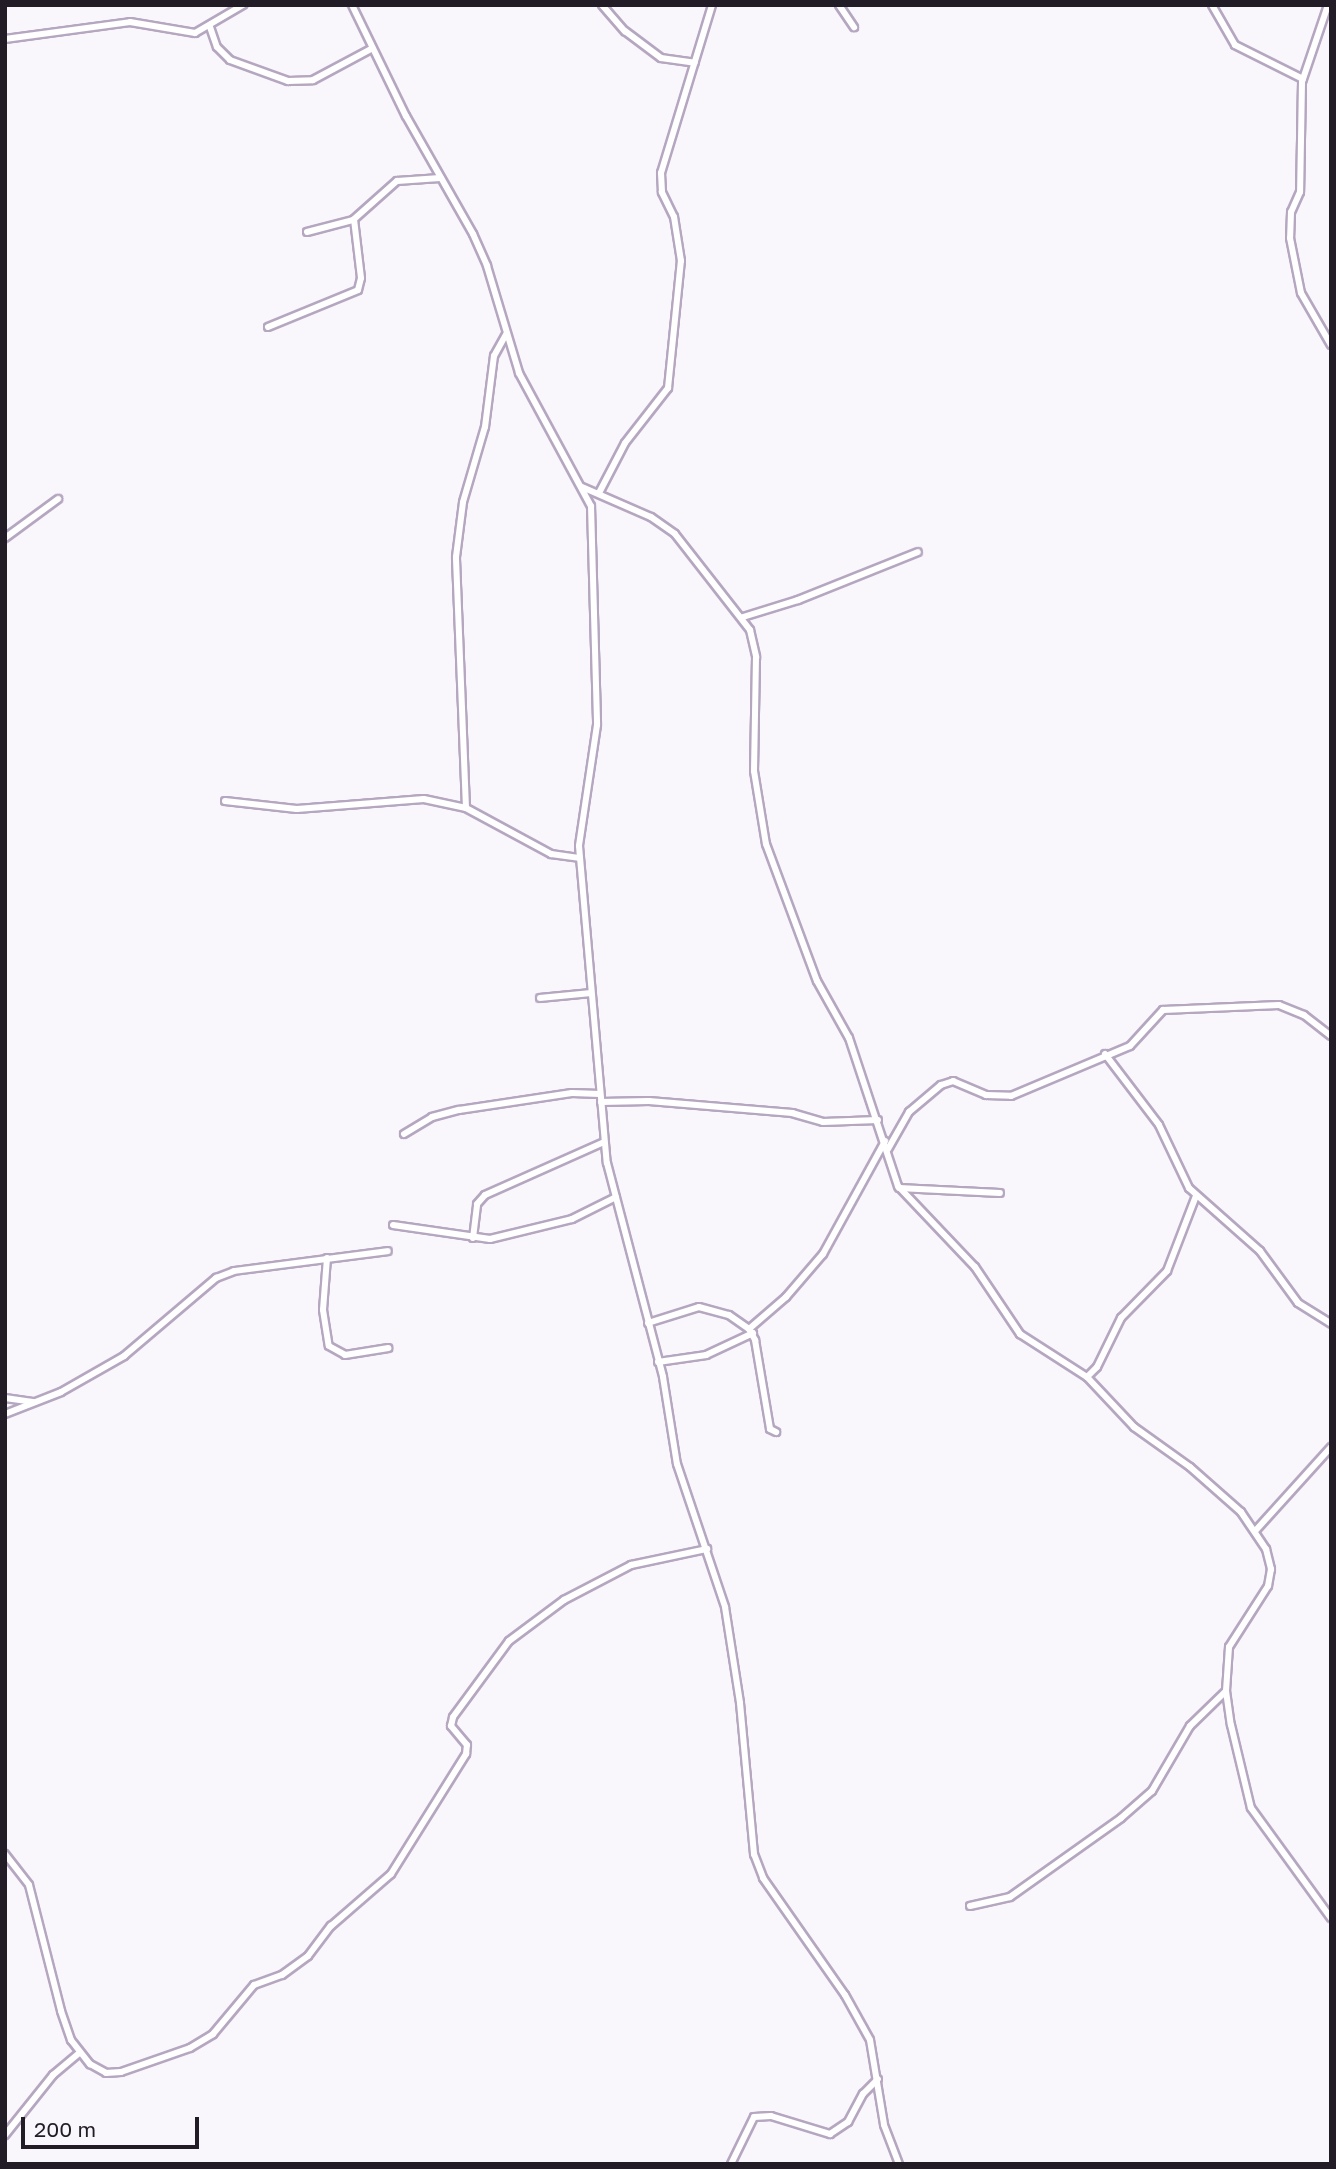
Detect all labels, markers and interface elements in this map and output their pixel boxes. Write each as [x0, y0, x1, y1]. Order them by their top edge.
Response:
scale bar [24, 2102, 203, 2146]
text: 200 m [34, 2116, 96, 2142]

